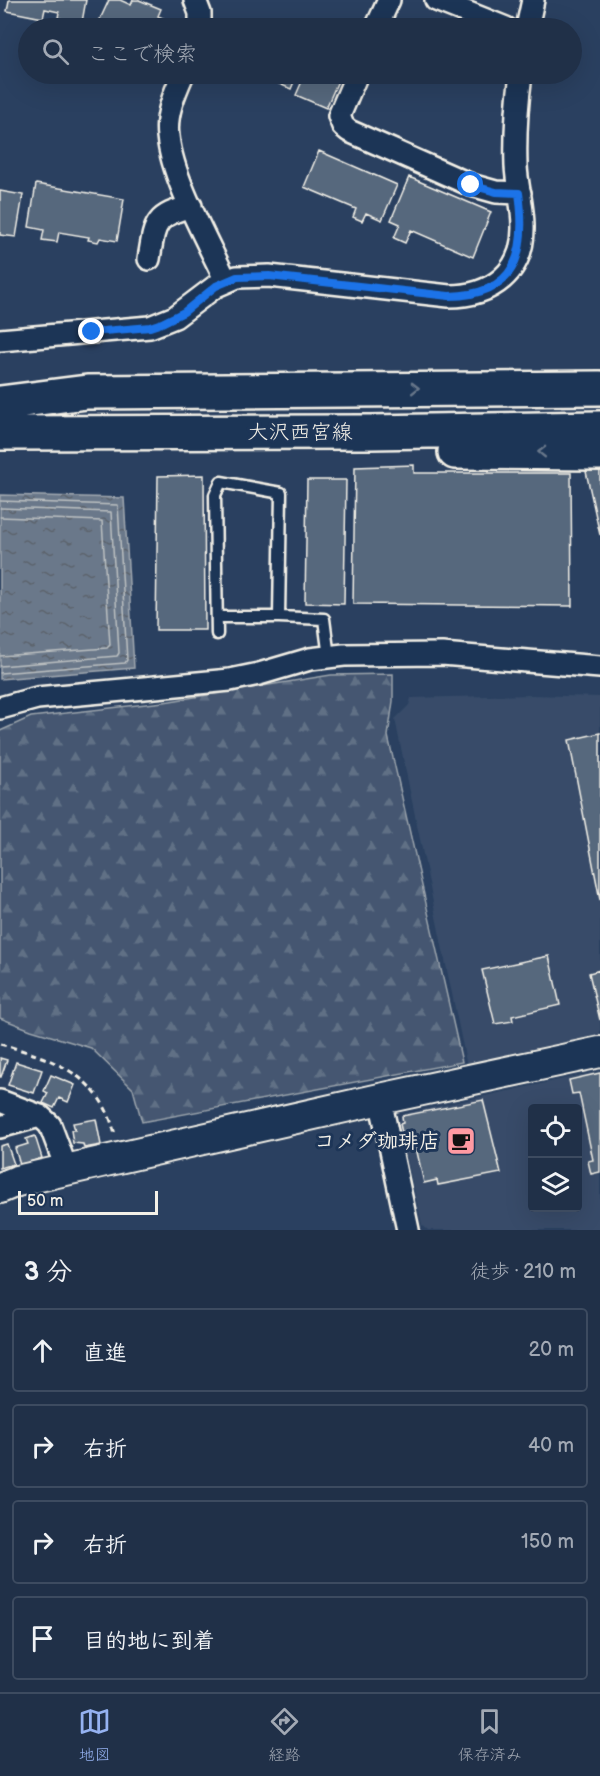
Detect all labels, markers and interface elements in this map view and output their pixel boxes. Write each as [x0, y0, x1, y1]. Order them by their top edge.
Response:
search box [18, 18, 582, 84]
icon: search [39, 35, 72, 68]
text: ここで検索 [87, 41, 197, 68]
route start [457, 171, 483, 197]
route end [78, 318, 104, 344]
one-way arrow [410, 382, 419, 394]
street label: 大沢西宮線 [248, 420, 353, 445]
one-way arrow [537, 446, 546, 458]
map controls [528, 1104, 582, 1212]
button: locate [528, 1104, 582, 1158]
cafe icon: コメダ珈琲店 [445, 1125, 477, 1157]
place label: コメダ珈琲店 [314, 1129, 440, 1154]
button: layers [528, 1158, 582, 1212]
scale bar [18, 1188, 158, 1216]
text: 50 m [27, 1192, 63, 1211]
text: 3 分 [24, 1257, 72, 1288]
text: 徒歩 · 210 m [470, 1260, 576, 1284]
icon: ahead [26, 1334, 59, 1367]
text: 20 m [529, 1338, 574, 1362]
text: 直進 [83, 1340, 127, 1367]
icon: right [26, 1430, 59, 1463]
text: 40 m [528, 1434, 574, 1458]
text: 右折 [83, 1436, 127, 1463]
icon: right [26, 1526, 59, 1559]
text: 150 m [521, 1530, 574, 1554]
text: 右折 [83, 1532, 127, 1559]
icon: arrive [26, 1622, 59, 1655]
text: 目的地に到着 [83, 1628, 215, 1655]
tab: 地図 [78, 1705, 111, 1765]
tab: 経路 [268, 1705, 301, 1765]
tab: 保存済み [458, 1705, 522, 1765]

